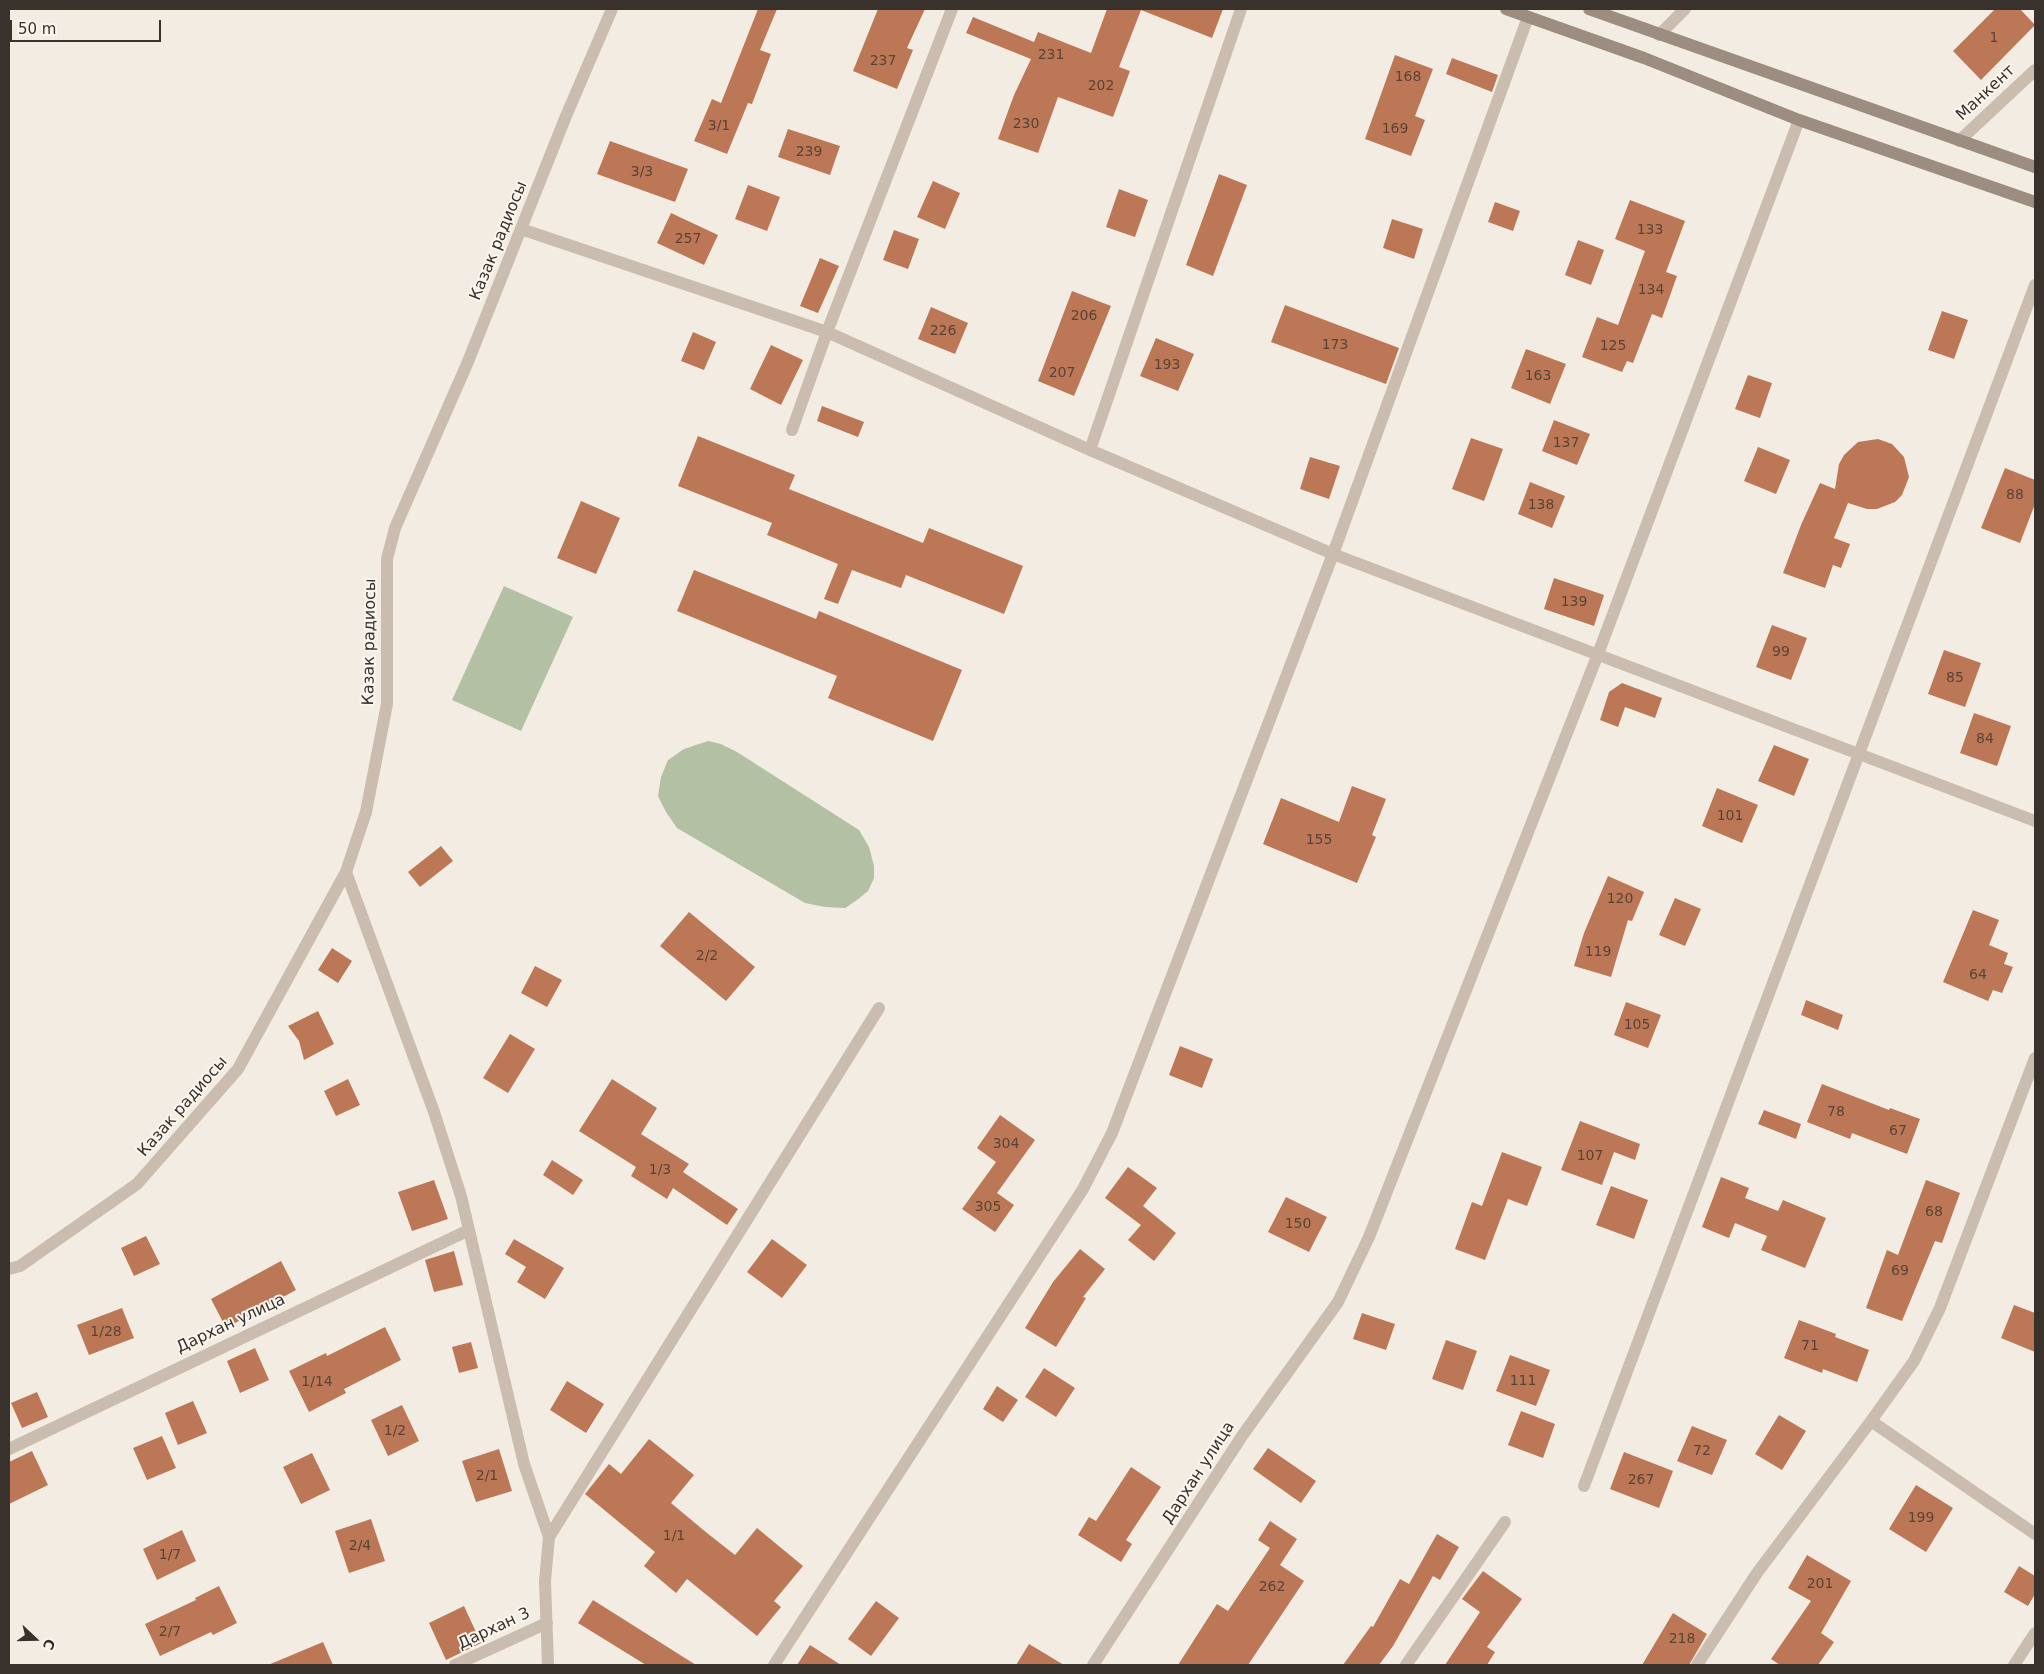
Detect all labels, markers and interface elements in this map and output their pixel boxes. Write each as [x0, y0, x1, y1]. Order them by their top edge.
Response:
scale bar [12, 10, 164, 42]
text: 50 m [18, 20, 56, 38]
house number: 1 [1990, 30, 1998, 46]
house number: 231 [1038, 47, 1064, 63]
house number: 237 [870, 53, 896, 69]
street label: Манкент [1953, 61, 2019, 125]
house number: 168 [1395, 69, 1421, 85]
house number: 202 [1088, 78, 1114, 94]
house number: 230 [1013, 116, 1039, 132]
house number: 3/1 [708, 118, 730, 134]
house number: 169 [1382, 121, 1408, 137]
house number: 239 [796, 144, 822, 160]
house number: 3/3 [631, 164, 653, 180]
street label: Казак радиосы [466, 179, 532, 303]
house number: 133 [1637, 222, 1663, 238]
house number: 257 [675, 231, 701, 247]
house number: 134 [1638, 282, 1664, 298]
house number: 206 [1071, 308, 1097, 324]
house number: 226 [930, 323, 956, 339]
house number: 173 [1322, 337, 1348, 353]
house number: 125 [1600, 338, 1626, 354]
house number: 193 [1154, 357, 1180, 373]
house number: 207 [1049, 365, 1075, 381]
house number: 163 [1525, 368, 1551, 384]
house number: 137 [1553, 435, 1579, 451]
house number: 88 [2006, 487, 2024, 503]
house number: 138 [1528, 497, 1554, 513]
street label: Казак радиосы [359, 578, 381, 706]
house number: 139 [1561, 594, 1587, 610]
house number: 99 [1772, 644, 1790, 660]
house number: 85 [1946, 670, 1964, 686]
house number: 84 [1976, 731, 1994, 747]
house number: 101 [1717, 808, 1743, 824]
house number: 155 [1306, 832, 1332, 848]
house number: 120 [1607, 891, 1633, 907]
house number: 119 [1585, 944, 1611, 960]
house number: 2/2 [696, 948, 718, 964]
house number: 64 [1969, 967, 1987, 983]
house number: 105 [1624, 1017, 1650, 1033]
street label: Казак радиосы [134, 1053, 232, 1161]
house number: 78 [1827, 1104, 1845, 1120]
house number: 67 [1889, 1123, 1907, 1139]
house number: 304 [993, 1136, 1019, 1152]
house number: 107 [1577, 1148, 1603, 1164]
house number: 1/3 [649, 1162, 671, 1178]
house number: 305 [975, 1199, 1001, 1215]
house number: 68 [1925, 1204, 1943, 1220]
house number: 150 [1285, 1216, 1311, 1232]
house number: 69 [1891, 1263, 1909, 1279]
street label: Дархан улица [173, 1290, 289, 1358]
house number: 1/28 [90, 1324, 122, 1340]
house number: 71 [1801, 1338, 1819, 1354]
house number: 111 [1510, 1373, 1536, 1389]
house number: 1/14 [301, 1374, 333, 1390]
street label: Дархан улица [1159, 1418, 1239, 1528]
house number: 1/2 [384, 1423, 406, 1439]
house number: 72 [1693, 1443, 1711, 1459]
house number: 2/1 [476, 1468, 498, 1484]
house number: 267 [1628, 1472, 1654, 1488]
house number: 199 [1908, 1510, 1934, 1526]
house number: 1/1 [663, 1528, 685, 1544]
house number: 2/4 [349, 1538, 371, 1554]
house number: 1/7 [159, 1547, 181, 1563]
house number: 201 [1807, 1576, 1833, 1592]
house number: 262 [1259, 1579, 1285, 1595]
street label: Дархан 3 [455, 1604, 533, 1654]
north arrow [10, 1614, 60, 1664]
house number: 2/7 [159, 1624, 181, 1640]
house number: 218 [1669, 1631, 1695, 1647]
text: С [40, 1637, 58, 1652]

